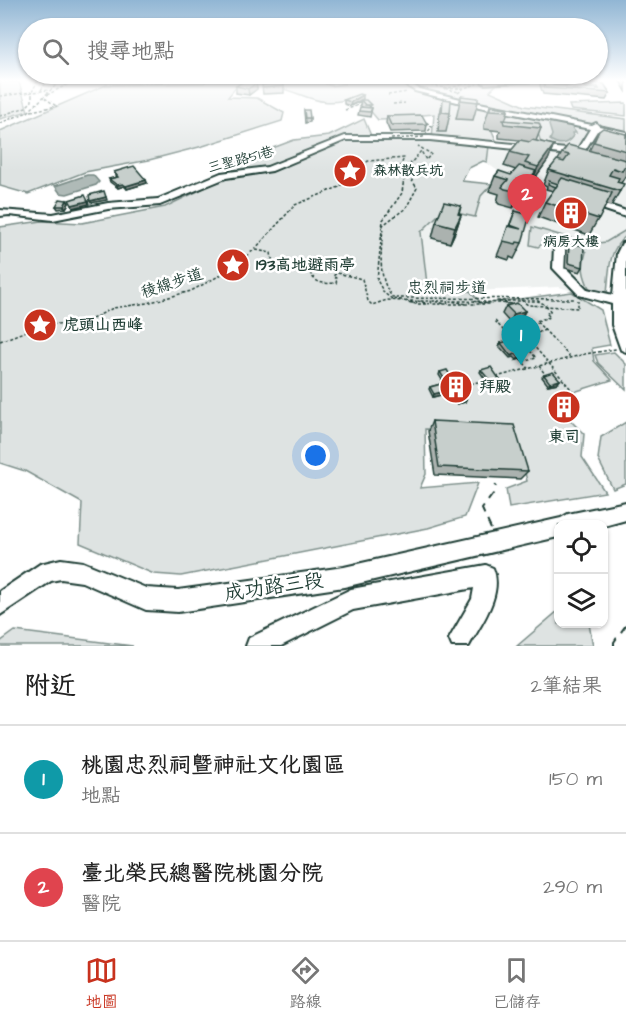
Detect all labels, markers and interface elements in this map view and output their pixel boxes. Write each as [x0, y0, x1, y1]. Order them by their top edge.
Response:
search box [18, 18, 608, 84]
icon: search [39, 35, 72, 68]
text: 搜尋地點 [87, 36, 175, 67]
street label: 三聖路51巷 [206, 141, 277, 178]
place icon: 森林散兵坑 [332, 153, 368, 189]
place label: 森林散兵坑 [373, 161, 443, 181]
pin: 2 [508, 174, 546, 224]
building icon: 病房大樓 [553, 195, 589, 231]
place label: 病房大樓 [543, 232, 599, 252]
place icon: 193高地避雨亭 [215, 247, 251, 283]
place label: 193高地避雨亭 [256, 254, 355, 276]
street label: 稜線步道 [138, 263, 206, 303]
street label: 忠烈祠步道 [407, 277, 487, 299]
place icon: 虎頭山西峰 [22, 307, 58, 343]
place label: 虎頭山西峰 [63, 314, 143, 336]
pin: 1 [502, 316, 540, 365]
building icon: 拜殿 [438, 369, 474, 405]
place label: 拜殿 [479, 376, 511, 398]
building icon: 東司 [546, 389, 582, 425]
place label: 東司 [548, 426, 580, 448]
your location [301, 441, 330, 470]
map controls [554, 520, 608, 628]
button: locate [554, 520, 608, 574]
street label: 成功路三段 [223, 566, 325, 608]
button: layers [554, 574, 608, 628]
text: 附近 [24, 668, 76, 704]
text: 2筆結果 [531, 672, 602, 700]
text: 桃園忠烈祠暨神社文化園區 [81, 750, 345, 781]
text: 1 [42, 765, 45, 793]
text: 150 m [549, 765, 602, 793]
text: 地點 [81, 782, 121, 810]
text: 臺北榮民總醫院桃園分院 [81, 858, 323, 889]
text: 2 [38, 873, 49, 901]
text: 290 m [543, 873, 602, 901]
text: 醫院 [81, 890, 121, 918]
tab: 地圖 [85, 954, 118, 1013]
tab: 路線 [289, 954, 322, 1013]
tab: 已儲存 [493, 954, 541, 1013]

